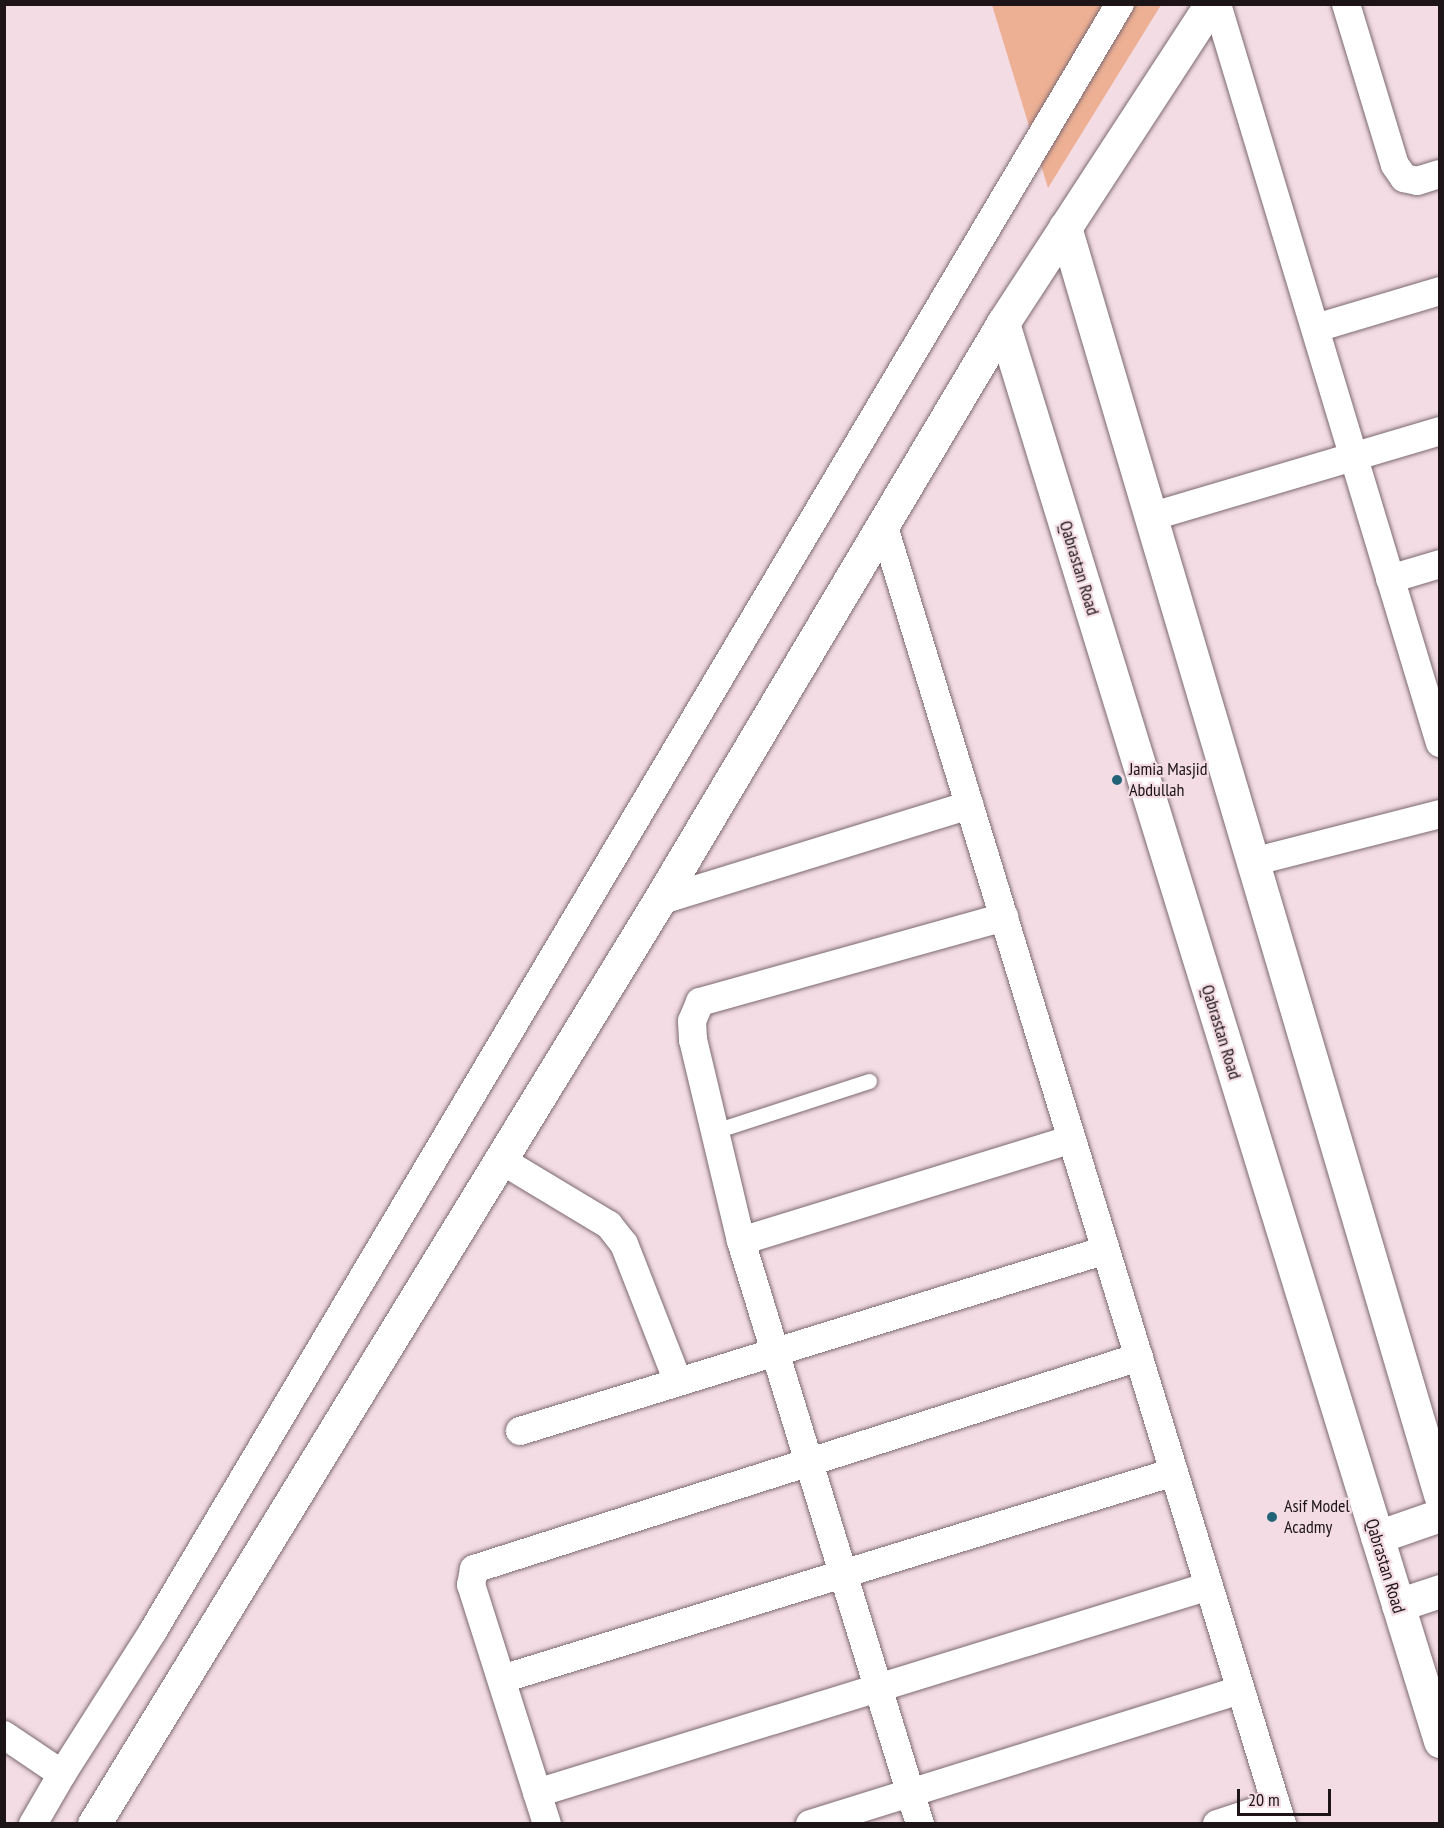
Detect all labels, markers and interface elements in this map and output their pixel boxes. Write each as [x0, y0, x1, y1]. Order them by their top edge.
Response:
street label: Qabrastan Road [1054, 518, 1104, 618]
place label: Jamia Masjid Abdullah [1129, 759, 1207, 802]
marker: Jamia Masjid Abdullah [1110, 773, 1124, 787]
street label: Qabrastan Road [1196, 982, 1246, 1082]
place label: Asif Model Acadmy [1284, 1496, 1350, 1538]
marker: Asif Model Acadmy [1265, 1510, 1279, 1524]
street label: Qabrastan Road [1360, 1516, 1410, 1616]
scale bar [1240, 1777, 1334, 1815]
text: 20 m [1248, 1788, 1280, 1811]

